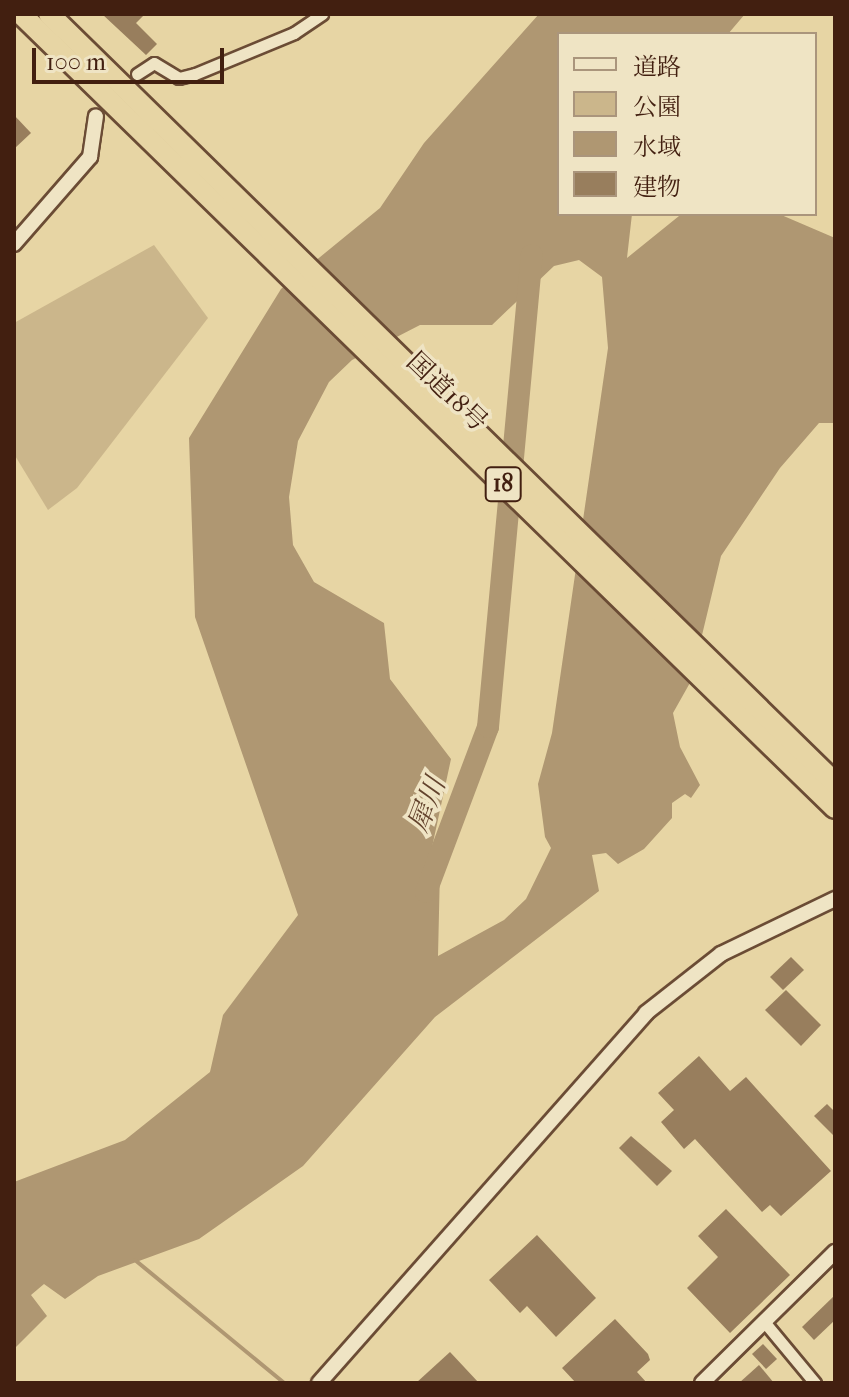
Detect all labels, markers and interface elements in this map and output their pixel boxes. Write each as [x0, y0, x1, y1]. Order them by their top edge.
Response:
scale bar [36, 32, 228, 82]
legend [557, 32, 817, 216]
text: 100 m [46, 48, 106, 76]
text: 道路 [633, 53, 681, 81]
text: 公園 [633, 93, 681, 121]
text: 水域 [633, 133, 681, 161]
text: 建物 [633, 173, 681, 201]
street label: 国道18号 [400, 346, 494, 438]
road number: 18 [483, 464, 523, 504]
water label: 犀川 [401, 773, 453, 837]

